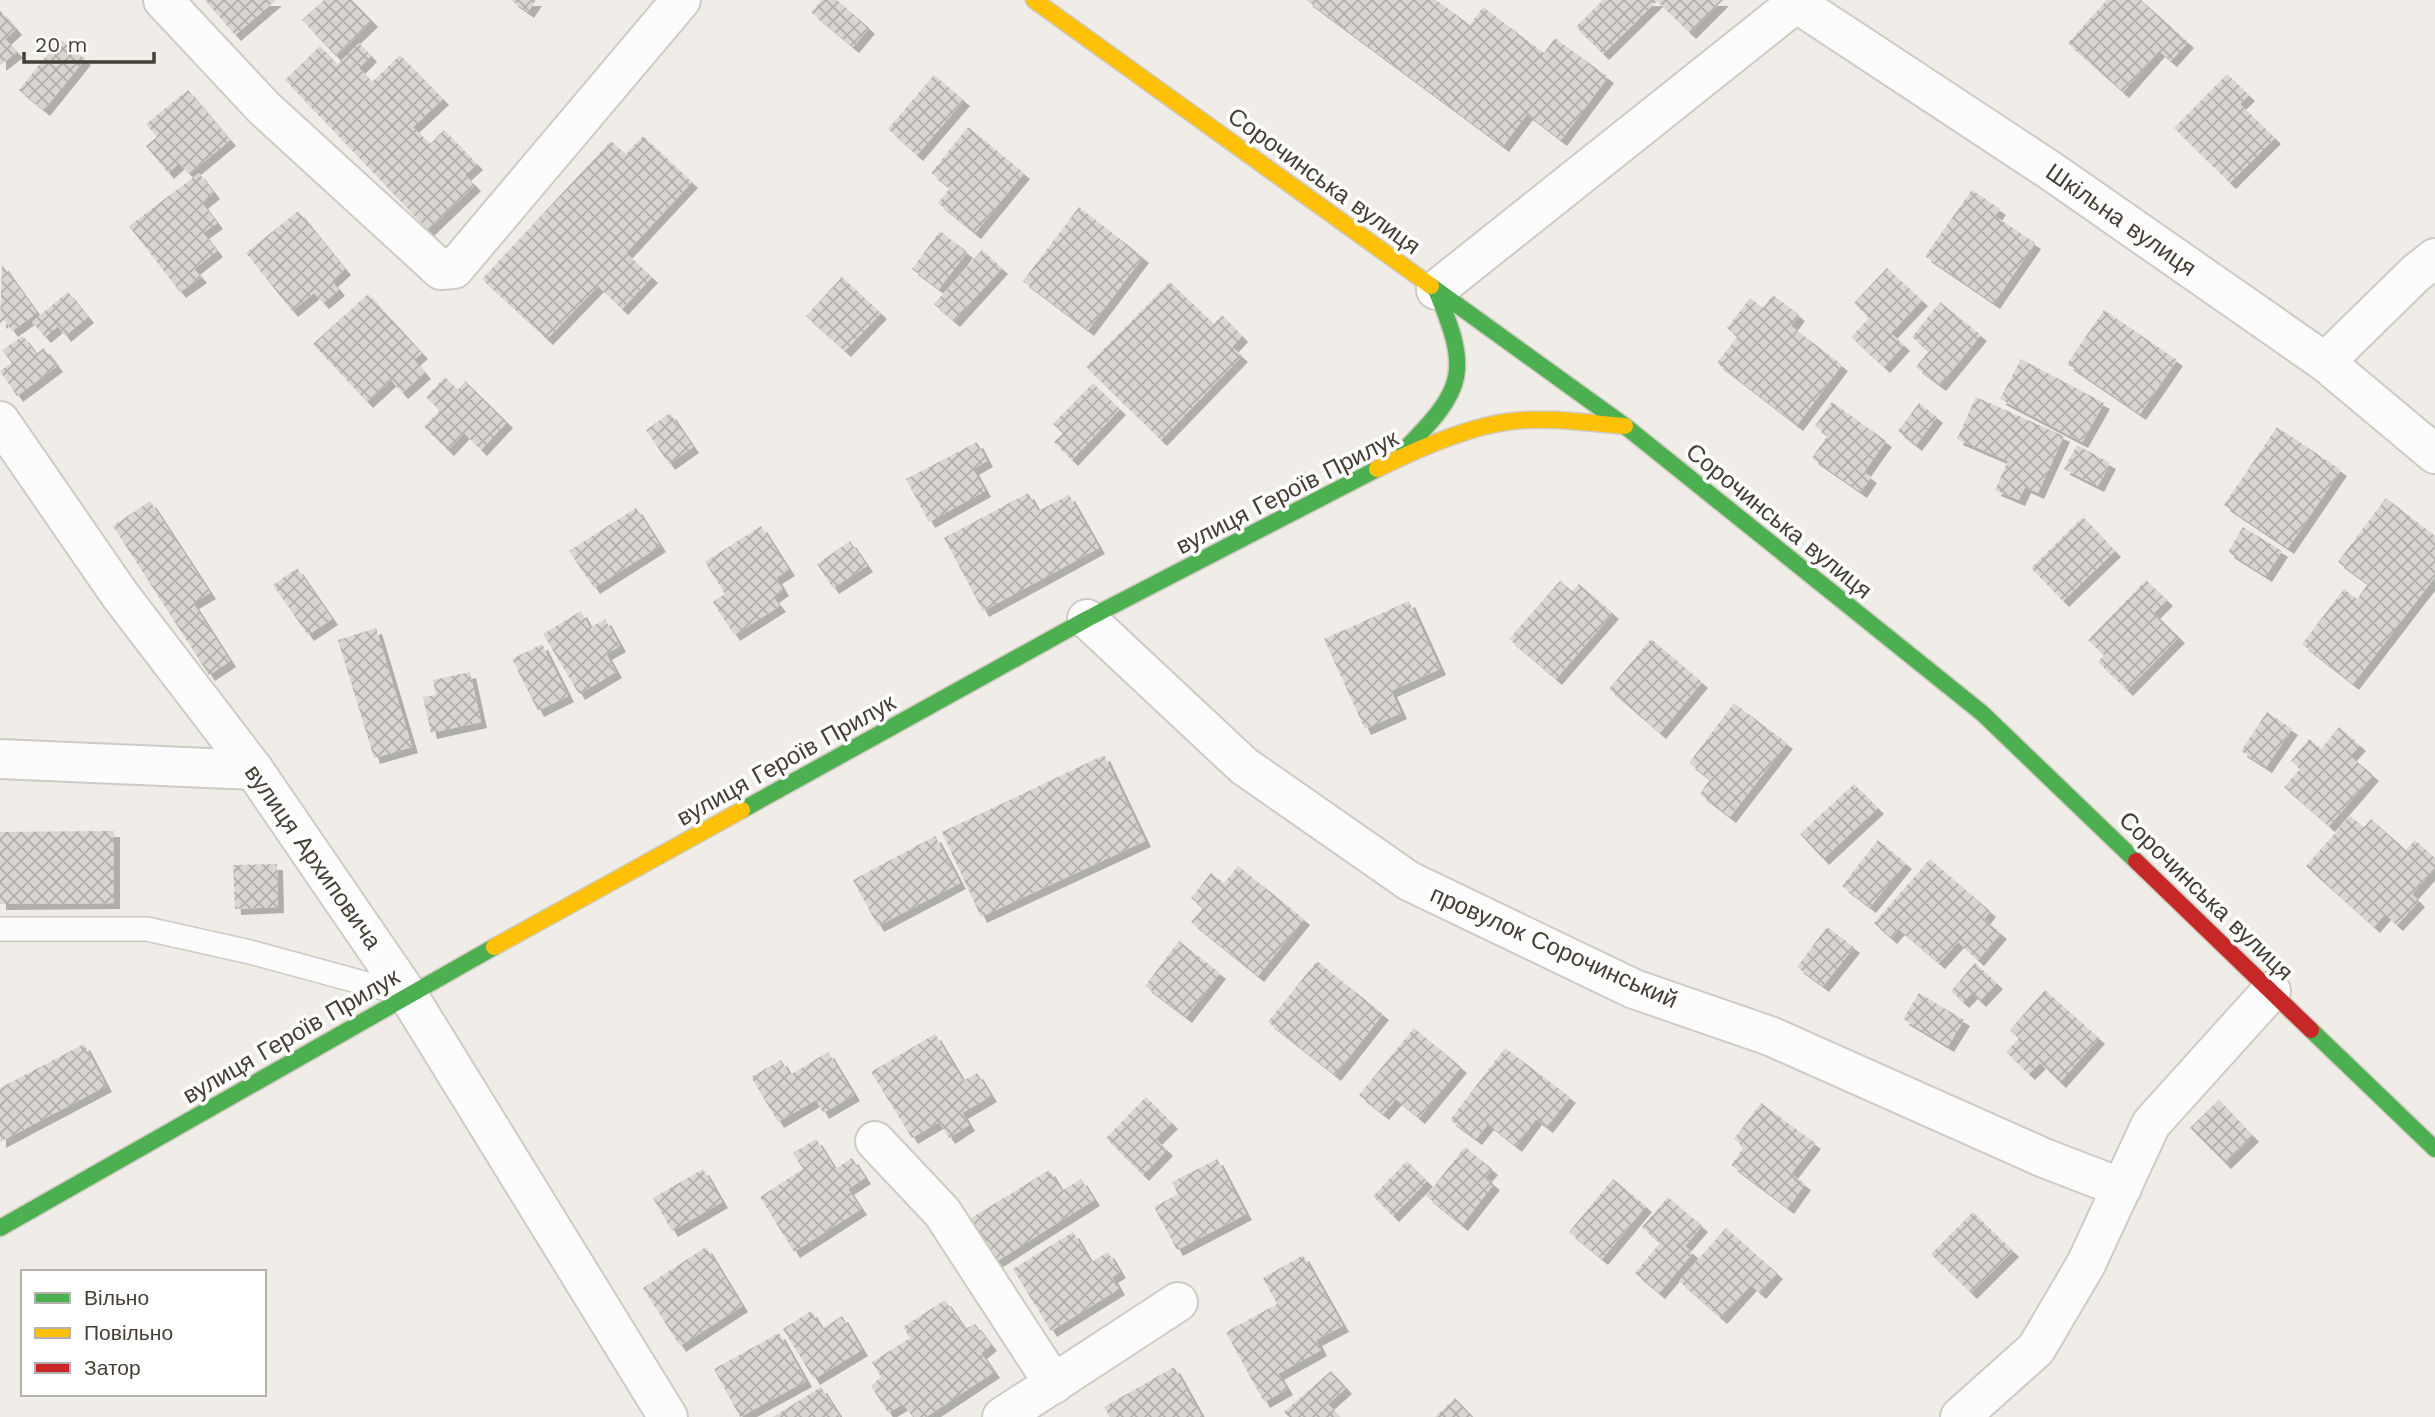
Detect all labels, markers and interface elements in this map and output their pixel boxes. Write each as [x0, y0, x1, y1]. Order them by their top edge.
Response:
scale bar [24, 21, 154, 65]
text: 20 m [35, 32, 87, 57]
street label: Сорочинська вулиця [1222, 102, 1426, 260]
street label: Шкільна вулиця [2040, 158, 2202, 282]
street label: вулиця Героїв Прилук [1171, 424, 1403, 560]
street label: Сорочинська вулиця [1680, 437, 1878, 605]
street label: вулиця Героїв Прилук [672, 688, 901, 832]
street label: вулиця Архиповича [239, 759, 388, 955]
street label: Сорочинська вулиця [2113, 806, 2299, 986]
street label: провулок Сорочинський [1426, 880, 1682, 1014]
street label: вулиця Героїв Прилук [178, 962, 405, 1110]
legend [21, 1270, 266, 1396]
text: Вільно [84, 1285, 149, 1310]
text: Повільно [84, 1320, 173, 1345]
text: Затор [84, 1355, 141, 1380]

